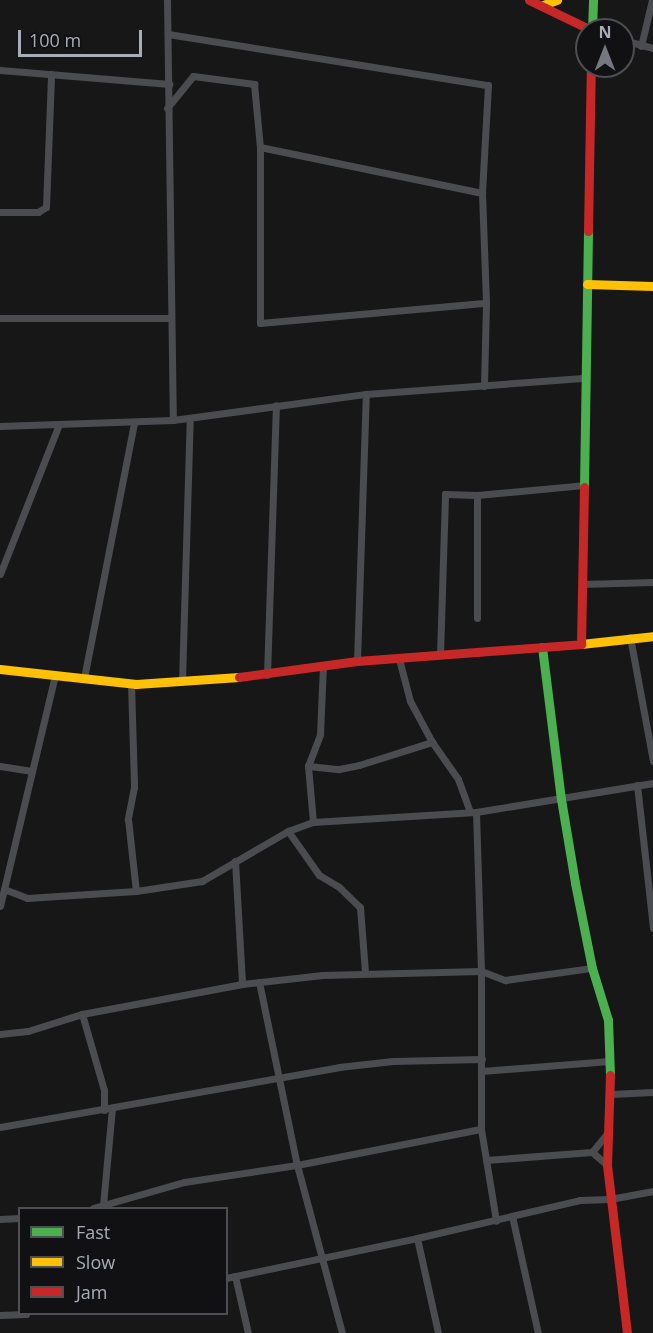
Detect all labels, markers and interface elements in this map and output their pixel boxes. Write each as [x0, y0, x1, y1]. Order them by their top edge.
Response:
scale bar [21, 18, 146, 56]
north arrow [575, 18, 635, 78]
text: N [598, 21, 612, 43]
text: 100 m [29, 28, 81, 52]
legend [18, 1207, 228, 1315]
text: Fast [76, 1220, 110, 1244]
text: Slow [76, 1250, 115, 1274]
text: Jam [76, 1280, 108, 1304]

